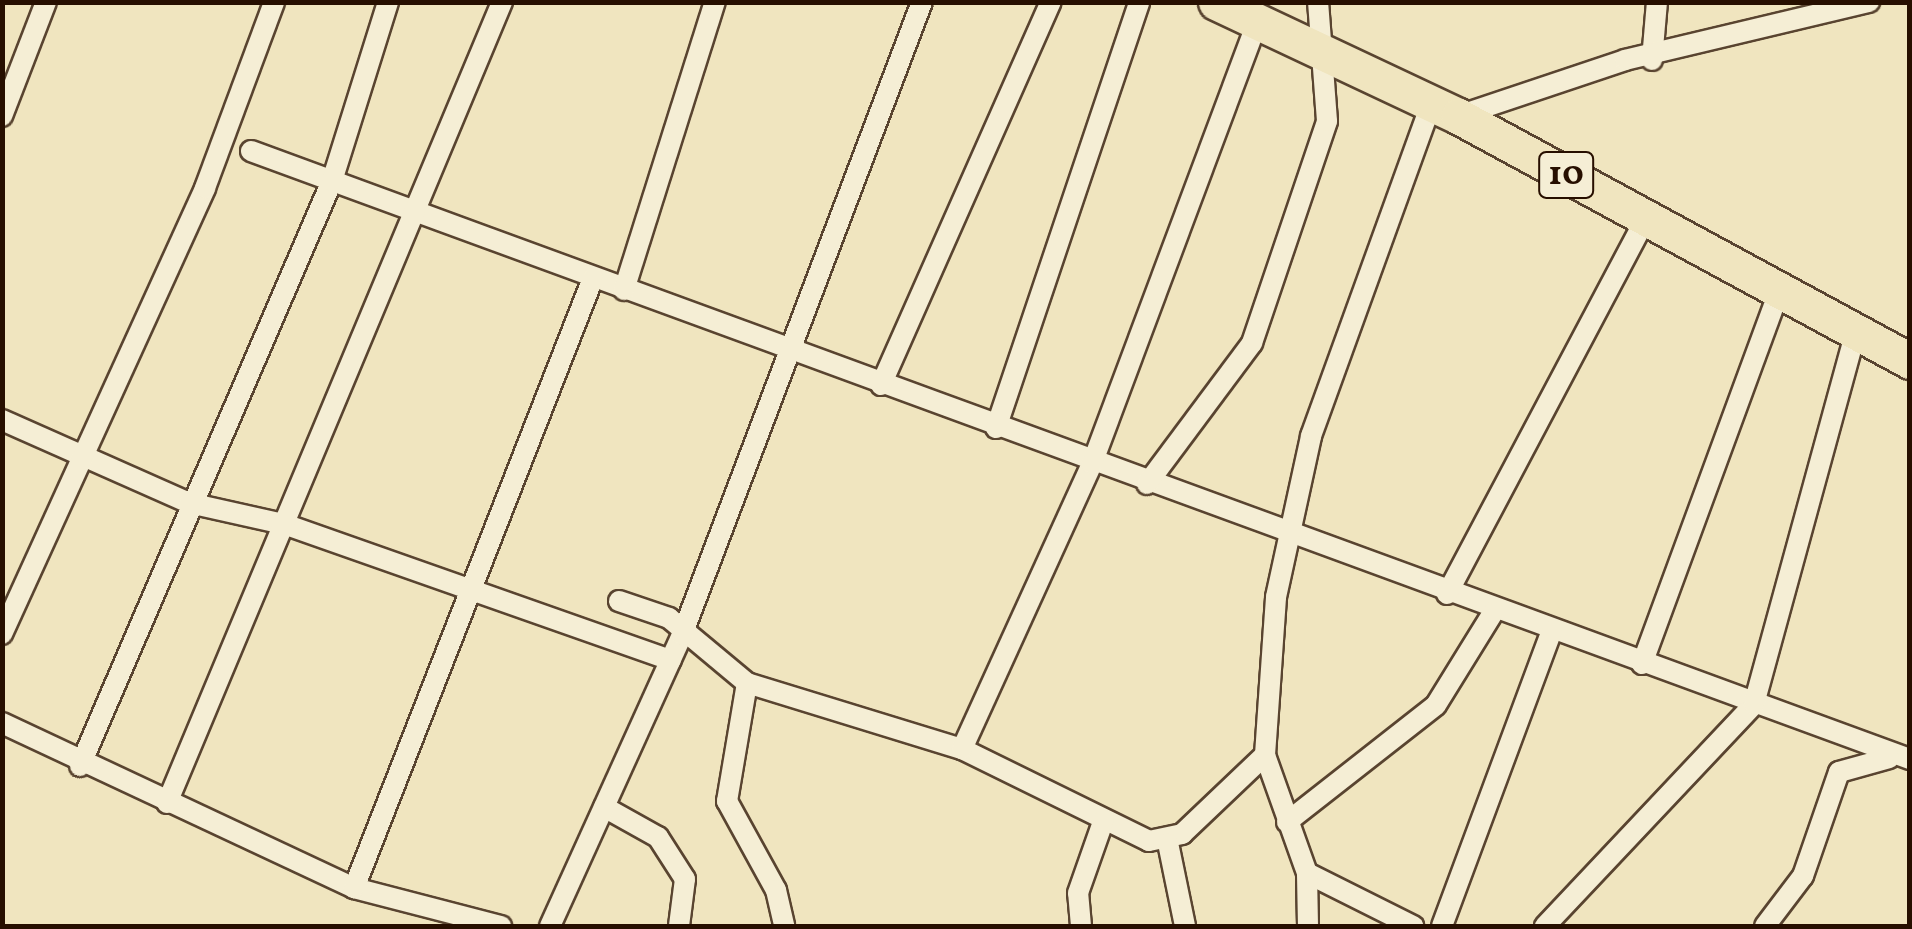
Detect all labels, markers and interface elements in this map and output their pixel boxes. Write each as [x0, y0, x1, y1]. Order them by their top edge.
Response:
road number: 10 [1536, 145, 1596, 205]

